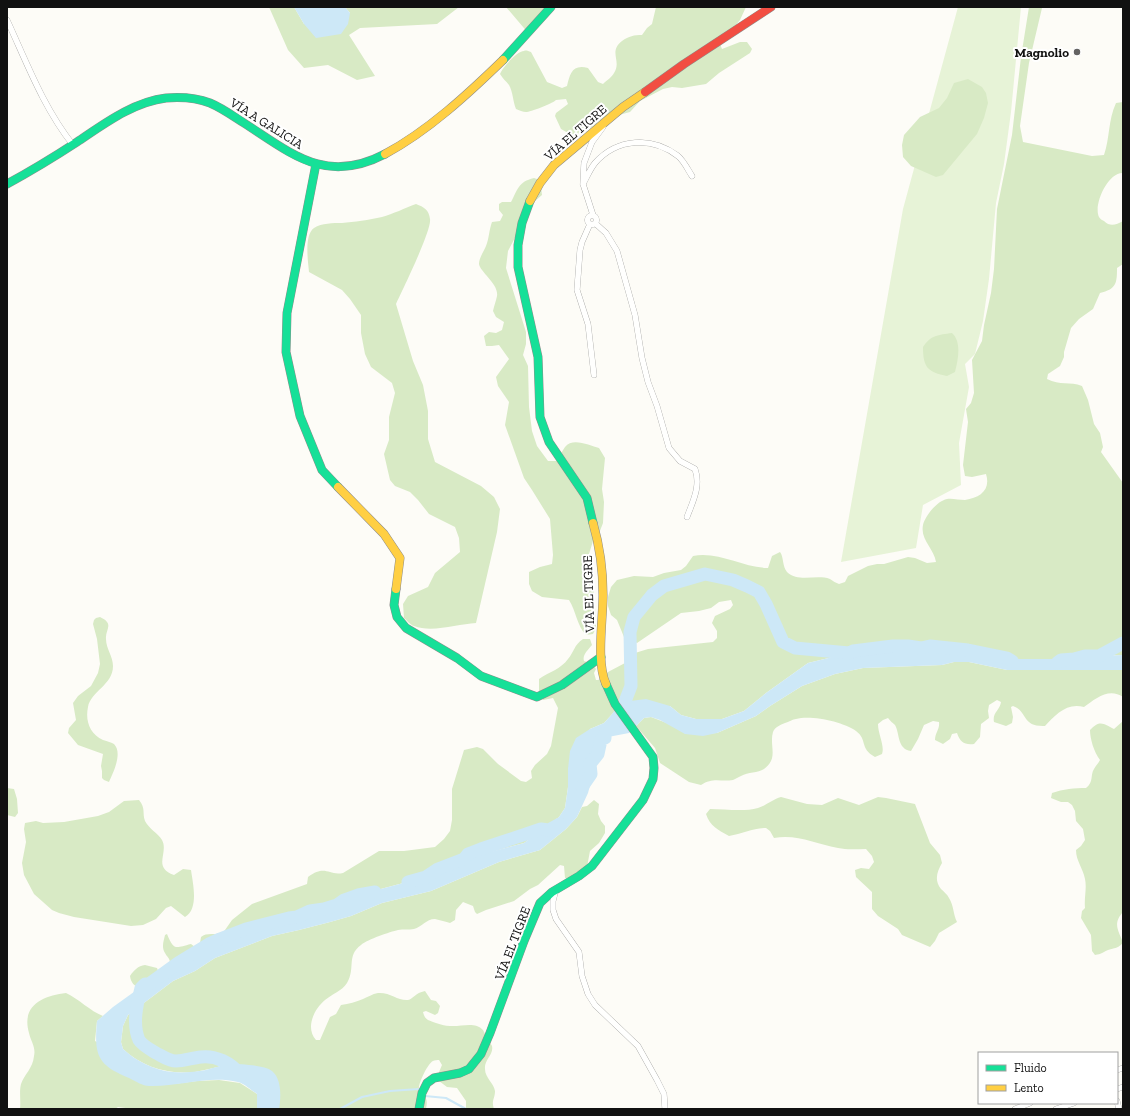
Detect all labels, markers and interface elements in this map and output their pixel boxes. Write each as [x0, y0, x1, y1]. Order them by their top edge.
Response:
place label: Magnolio [1015, 45, 1069, 60]
marker: Magnolio [1072, 47, 1082, 57]
street label: VÍA A GALICIA [226, 94, 307, 152]
street label: VÍA EL TIGRE [540, 101, 610, 164]
street label: VÍA EL TIGRE [580, 555, 597, 634]
street label: VÍA EL TIGRE [491, 904, 533, 983]
legend [978, 1052, 1118, 1104]
text: Fluido [1014, 1061, 1047, 1075]
text: Lento [1014, 1081, 1044, 1095]

